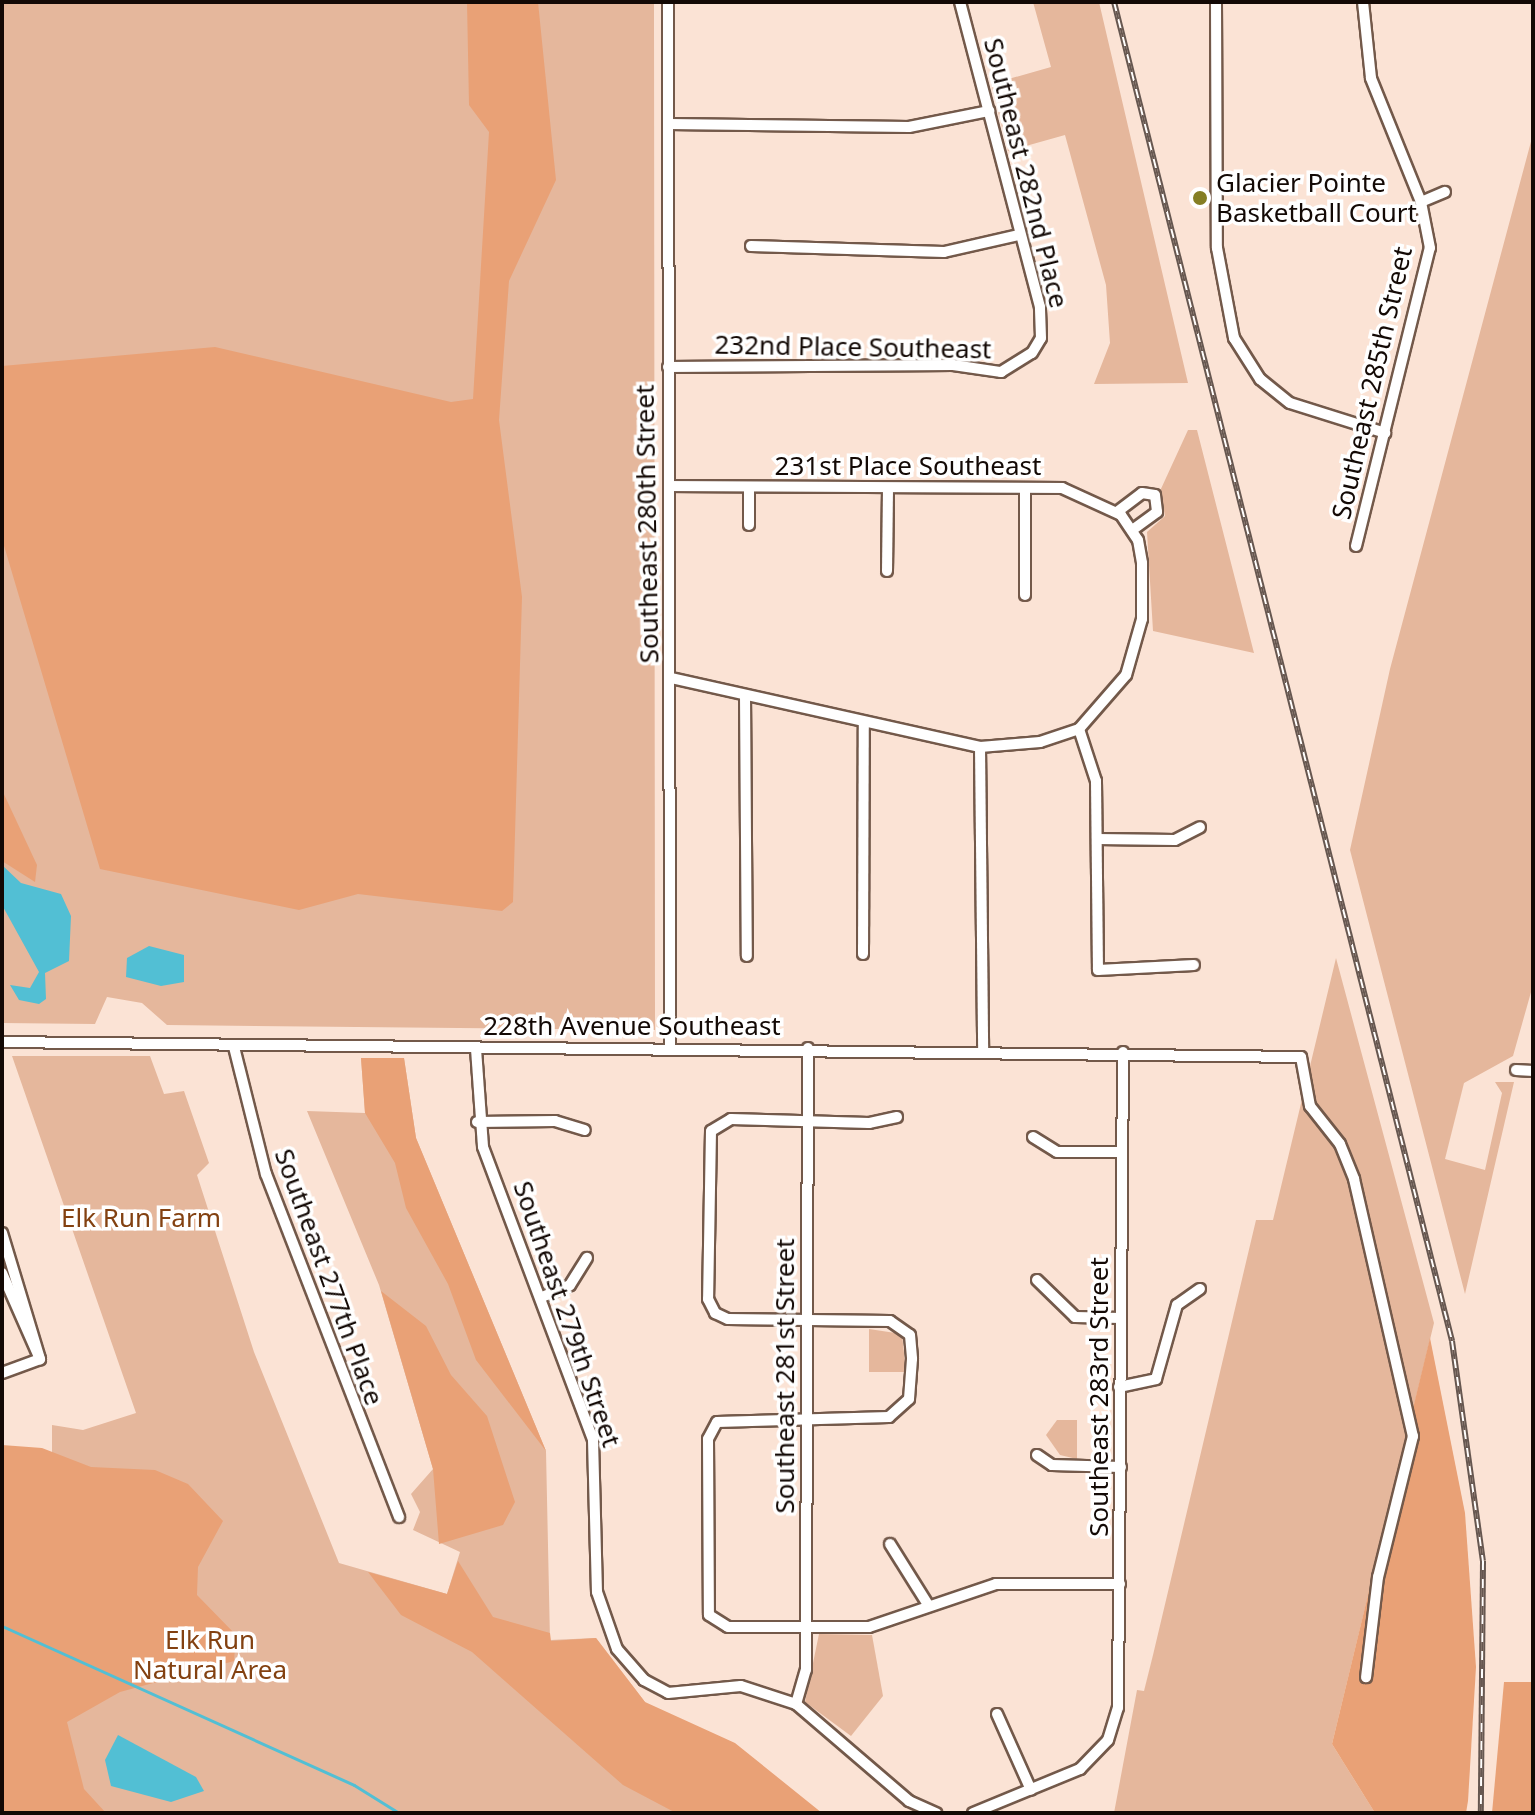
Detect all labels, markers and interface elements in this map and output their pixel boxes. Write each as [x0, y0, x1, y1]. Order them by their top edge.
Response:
street label: Southeast 282nd Place [977, 35, 1075, 311]
place label: Glacier Pointe Basketball Court [1216, 167, 1417, 228]
marker: Glacier Pointe Basketball Court [1191, 189, 1209, 207]
street label: Southeast 285th Street [1325, 244, 1419, 522]
street label: 232nd Place Southeast [714, 329, 992, 365]
street label: Southeast 280th Street [629, 384, 665, 664]
street label: 231st Place Southeast [775, 450, 1041, 482]
street label: 228th Avenue Southeast [483, 1010, 781, 1042]
street label: Southeast 277th Place [268, 1145, 390, 1409]
street label: Southeast 279th Street [507, 1177, 627, 1451]
park label: Elk Run Farm [61, 1202, 221, 1234]
street label: Southeast 281st Street [769, 1238, 801, 1514]
street label: Southeast 283rd Street [1083, 1257, 1115, 1537]
park label: Elk Run Natural Area [133, 1624, 287, 1686]

